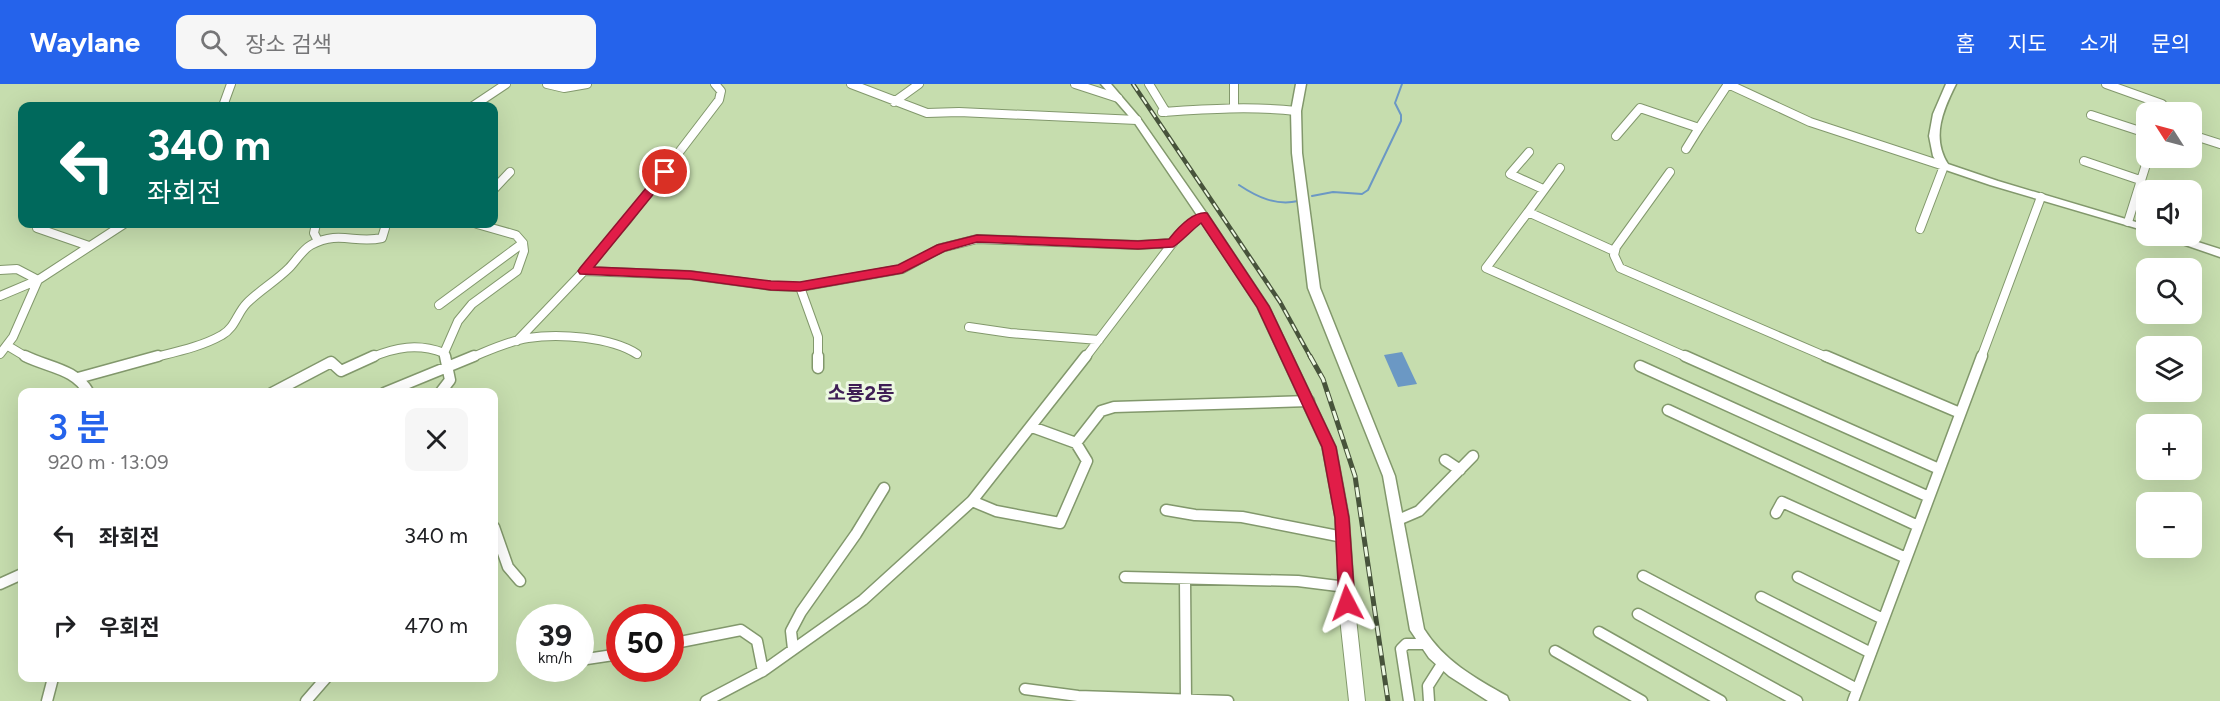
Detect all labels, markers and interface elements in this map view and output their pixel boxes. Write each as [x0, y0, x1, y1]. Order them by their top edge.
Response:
search box [176, 15, 596, 69]
text: Waylane [30, 25, 140, 59]
icon: search [197, 26, 230, 59]
text: 장소 검색 [245, 31, 332, 58]
text: 홈 [1956, 31, 1975, 56]
text: 지도 [2008, 31, 2047, 56]
text: 소개 [2080, 31, 2118, 56]
text: 문의 [2151, 31, 2190, 56]
north arrow [2136, 102, 2202, 168]
map controls [2136, 102, 2202, 558]
text: 340 m [147, 120, 271, 171]
icon: left [48, 126, 126, 204]
pin [639, 146, 690, 197]
icon: arrive [648, 155, 681, 188]
text: 좌회전 [147, 176, 222, 209]
button: sound [2136, 180, 2202, 246]
button: search [2136, 258, 2202, 324]
button: layers [2136, 336, 2202, 402]
district label: 소룡2동 [828, 381, 894, 405]
text: 3 분 [48, 406, 110, 449]
button: close [405, 408, 468, 471]
button: + [2136, 414, 2202, 480]
text: 920 m · 13:09 [48, 450, 169, 474]
button: − [2136, 492, 2202, 558]
icon: left [48, 519, 81, 552]
text: 340 m [404, 522, 468, 549]
text: 좌회전 [99, 524, 160, 551]
position arrow [1315, 571, 1379, 635]
speed limit sign: 50 [606, 604, 684, 682]
icon: right [48, 609, 81, 642]
text: 470 m [404, 612, 468, 639]
text: 우회전 [99, 614, 160, 641]
text: 39 [538, 617, 572, 654]
text: km/h [538, 649, 572, 667]

